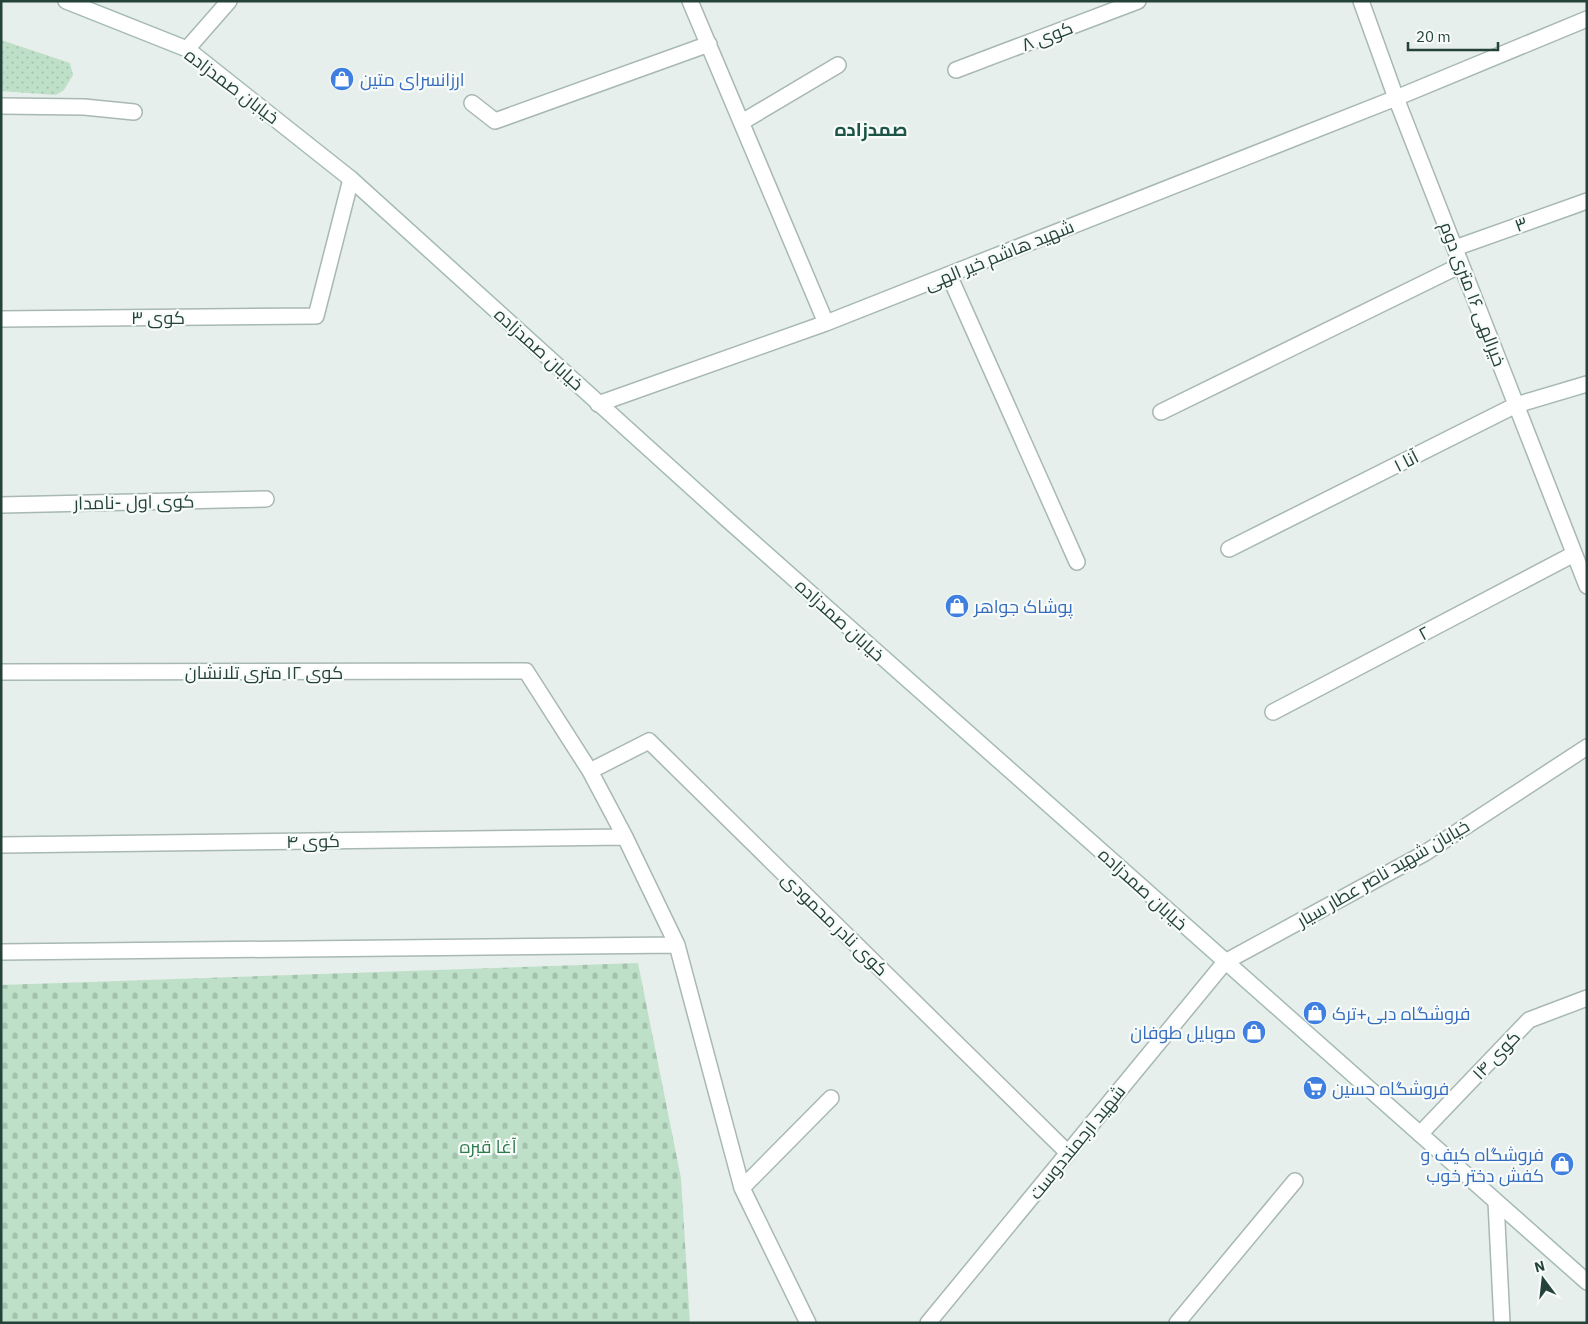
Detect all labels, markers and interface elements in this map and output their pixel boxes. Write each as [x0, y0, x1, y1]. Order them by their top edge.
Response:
street label: کوی ۸ [1018, 16, 1076, 56]
scale bar [1408, 20, 1498, 52]
text: 20 m [1416, 27, 1451, 46]
street label: خیابان صمدزاده [180, 43, 284, 129]
shop icon: ارزانسرای متین [329, 66, 355, 92]
place label: ارزانسرای متین [360, 68, 464, 91]
district label: صمدزاده [834, 117, 908, 142]
street label: ۳ [1511, 211, 1531, 237]
street label: شهید هاشم خیر الهی [921, 215, 1077, 296]
street label: خیرالهی ۱۶ متری دوم [1434, 218, 1511, 370]
street label: خیابان صمدزاده [490, 303, 588, 395]
street label: کوی ۳ [131, 306, 185, 329]
street label: آنا ۱ [1390, 445, 1422, 477]
street label: کوی اول -نامدار [72, 489, 195, 515]
street label: خیابان صمدزاده [791, 574, 889, 666]
shop icon: پوشاک جواهر [944, 593, 970, 619]
place label: پوشاک جواهر [973, 595, 1073, 619]
street label: ۲ [1414, 621, 1434, 645]
street label: کوی ۱۲ متری تلانشان [185, 661, 343, 684]
street label: خیابان شهید ناصر عطار سیار [1292, 814, 1473, 932]
street label: کوی ۴ [286, 829, 340, 853]
street label: خیابان صمدزاده [1094, 843, 1192, 935]
street label: کوی نادر محمودی [777, 867, 893, 981]
shop icon: فروشگاه دبی+ترک [1302, 1000, 1328, 1026]
place label: فروشگاه دبی+ترک [1332, 1002, 1470, 1025]
shop icon: موبایل طوفان [1241, 1019, 1267, 1045]
place label: موبایل طوفان [1130, 1021, 1236, 1044]
street label: کوی ۱۴ [1467, 1026, 1525, 1084]
supermarket icon: فروشگاه حسین [1302, 1075, 1328, 1101]
place label: فروشگاه حسین [1332, 1077, 1449, 1100]
street label: شهید ارجمنددوست [1024, 1080, 1130, 1204]
park label: آغا قبره [459, 1135, 517, 1158]
place label: فروشگاه کیف و کفش دختر خوب [1421, 1143, 1544, 1187]
shop icon: فروشگاه کیف و کفش دختر خوب [1549, 1151, 1575, 1177]
north arrow [1518, 1254, 1568, 1304]
text: N [1532, 1256, 1547, 1276]

